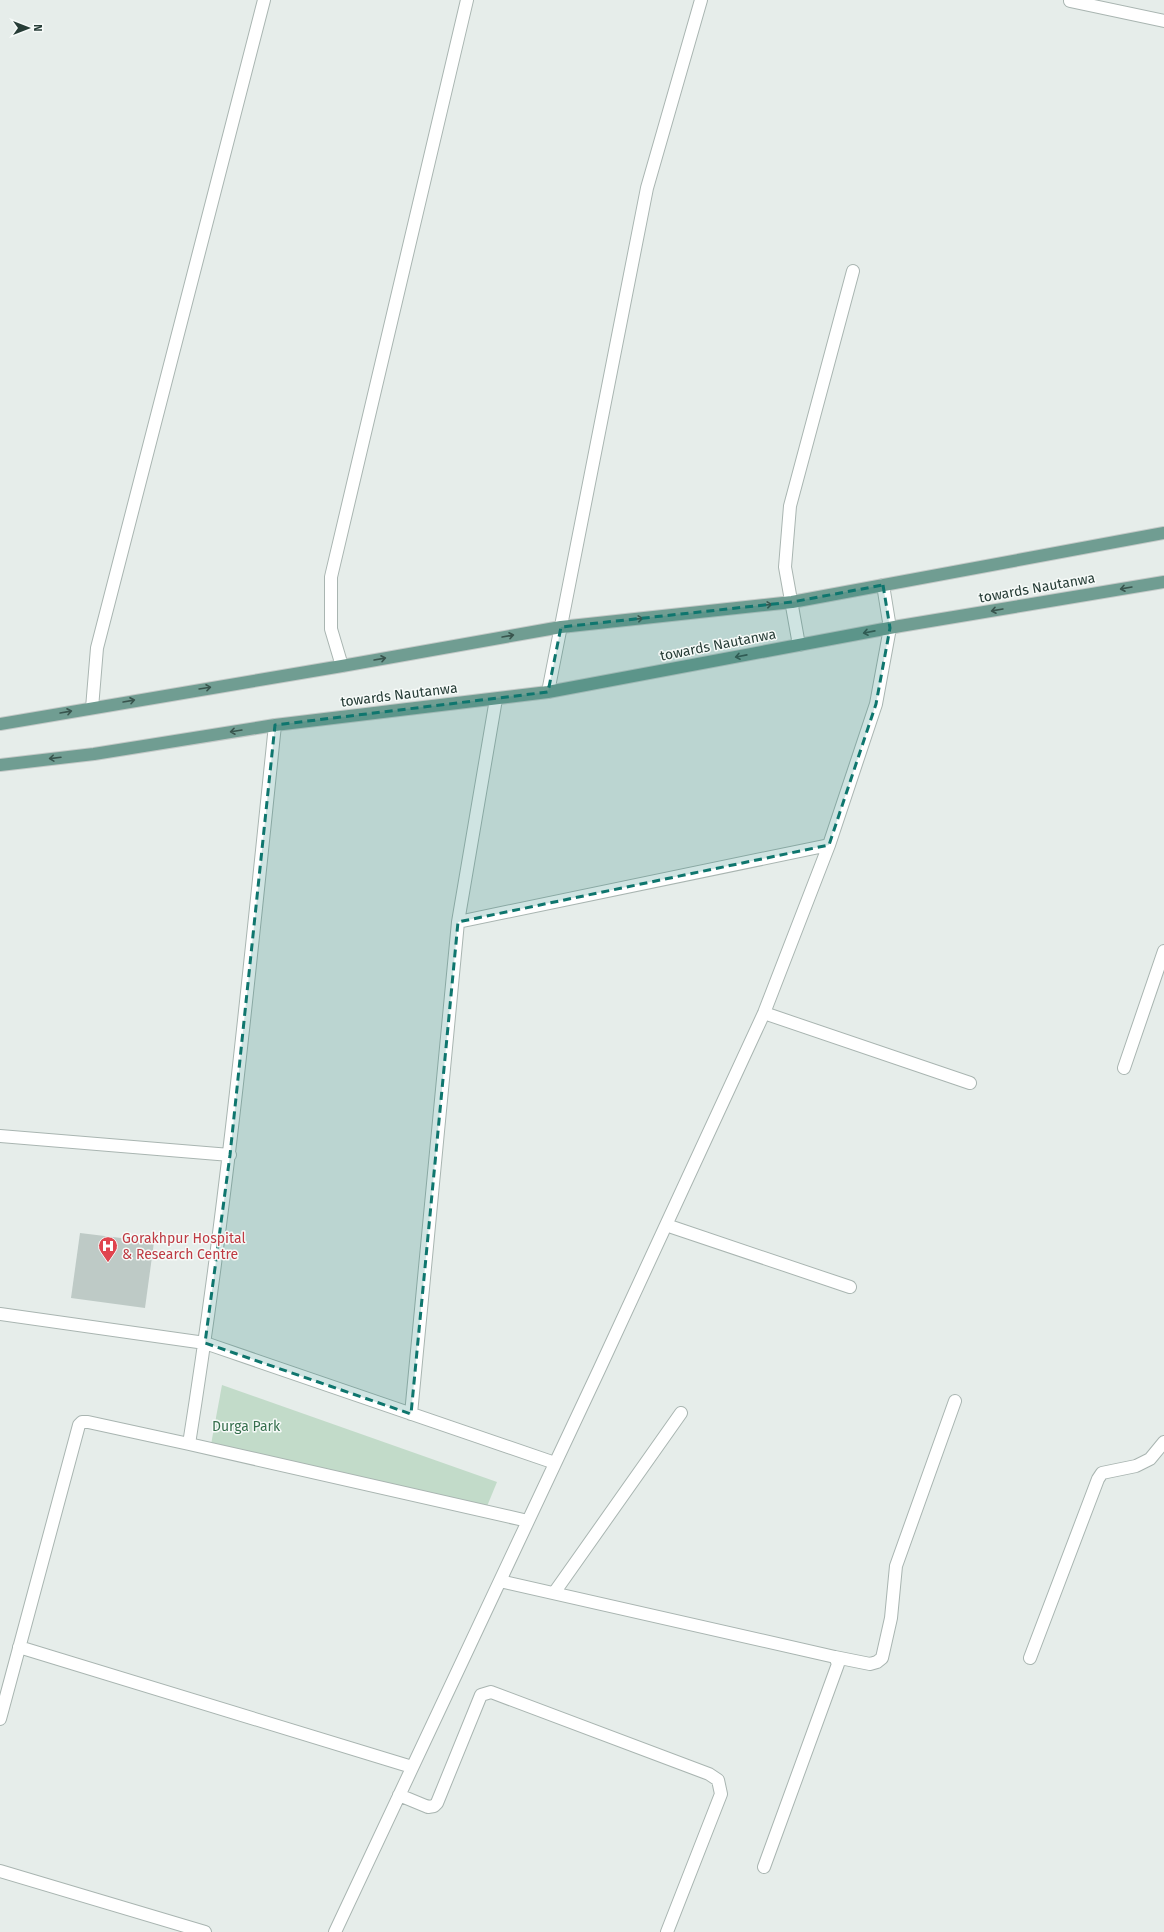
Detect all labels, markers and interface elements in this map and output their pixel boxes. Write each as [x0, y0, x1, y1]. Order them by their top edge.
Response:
north arrow [8, 8, 48, 48]
text: N [31, 24, 44, 32]
street label: towards Nautanwa [978, 569, 1096, 607]
one-way arrow [1119, 584, 1132, 592]
one-way arrow [759, 601, 772, 608]
one-way arrow [991, 606, 1004, 614]
one-way arrow [630, 615, 643, 622]
street label: towards Nautanwa [659, 625, 777, 665]
one-way arrow [863, 628, 876, 636]
one-way arrow [501, 632, 514, 640]
one-way arrow [735, 652, 748, 660]
one-way arrow [373, 655, 386, 663]
street label: towards Nautanwa [340, 679, 458, 711]
one-way arrow [198, 684, 211, 692]
one-way arrow [122, 697, 135, 705]
one-way arrow [59, 708, 72, 716]
one-way arrow [230, 727, 243, 735]
one-way arrow [49, 755, 62, 762]
place label: Gorakhpur Hospital & Research Centre [122, 1230, 246, 1263]
hospital icon: Gorakhpur Hospital & Research Centre [97, 1235, 119, 1263]
park label: Durga Park [212, 1418, 281, 1435]

